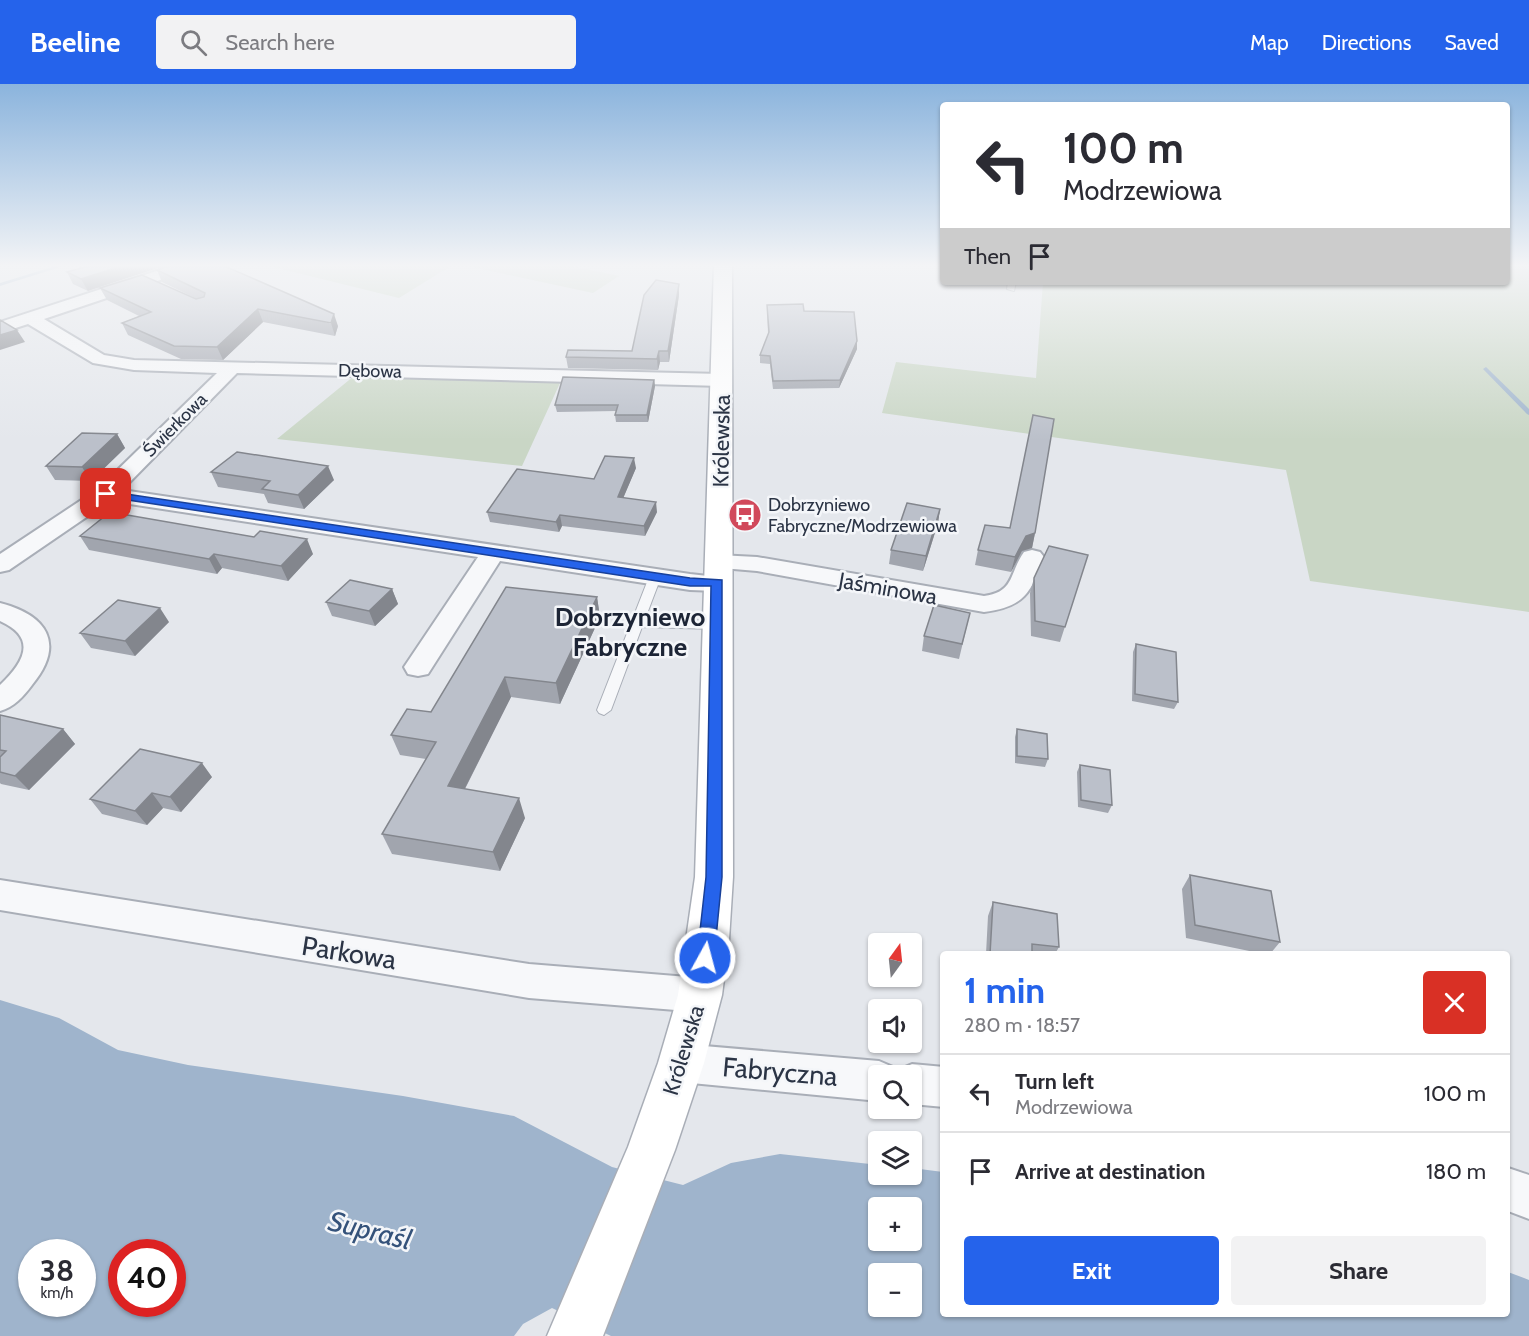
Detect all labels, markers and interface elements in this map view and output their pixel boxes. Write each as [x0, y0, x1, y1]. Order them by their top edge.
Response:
search box [156, 15, 576, 69]
text: Beeline [30, 25, 120, 59]
icon: search [177, 26, 210, 59]
text: Search here [225, 29, 335, 56]
text: Map [1250, 30, 1289, 55]
text: Directions [1322, 30, 1411, 55]
text: Saved [1444, 30, 1499, 55]
text: 100 m [1063, 122, 1184, 174]
icon: left [964, 126, 1042, 204]
text: Modrzewiowa [1063, 174, 1222, 207]
icon: arrive [1023, 240, 1056, 273]
text: Then [964, 243, 1011, 270]
street label: Dębowa [338, 359, 402, 383]
street label: Świerkowa [138, 388, 212, 462]
street label: Królewska [707, 394, 736, 488]
pin [80, 468, 131, 519]
icon: arrive [89, 477, 122, 510]
place label: Dobrzyniewo Fabryczne/Modrzewiowa [768, 494, 957, 537]
bus stop icon: Dobrzyniewo Fabryczne/Modrzewiowa [727, 497, 763, 533]
street label: Jaśminowa [835, 566, 940, 611]
district label: Dobrzyniewo Fabryczne [555, 601, 705, 663]
position arrow [673, 926, 737, 990]
street label: Parkowa [299, 929, 399, 976]
north arrow [868, 933, 922, 987]
map controls [868, 933, 922, 1317]
text: 1 min [964, 968, 1045, 1012]
button: close [1423, 971, 1486, 1034]
button: sound [868, 999, 922, 1053]
street label: Królewska [657, 1001, 710, 1099]
text: 280 m · 18:57 [964, 1013, 1080, 1037]
street label: Fabryczna [721, 1050, 839, 1093]
button: search [868, 1065, 922, 1119]
text: Turn left [1015, 1068, 1094, 1095]
icon: left [964, 1077, 997, 1110]
text: 100 m [1424, 1080, 1486, 1107]
text: Modrzewiowa [1015, 1095, 1133, 1119]
button: layers [868, 1131, 922, 1185]
icon: arrive [964, 1155, 997, 1188]
text: Arrive at destination [1015, 1158, 1205, 1185]
text: 180 m [1426, 1158, 1486, 1185]
button: + [868, 1197, 922, 1251]
water label: Supraśl [325, 1203, 415, 1257]
button: Exit [964, 1236, 1219, 1305]
button: Share [1231, 1236, 1486, 1305]
speed limit sign: 40 [108, 1239, 186, 1317]
text: 38 [40, 1252, 74, 1289]
button: − [868, 1263, 922, 1317]
text: km/h [41, 1284, 73, 1302]

